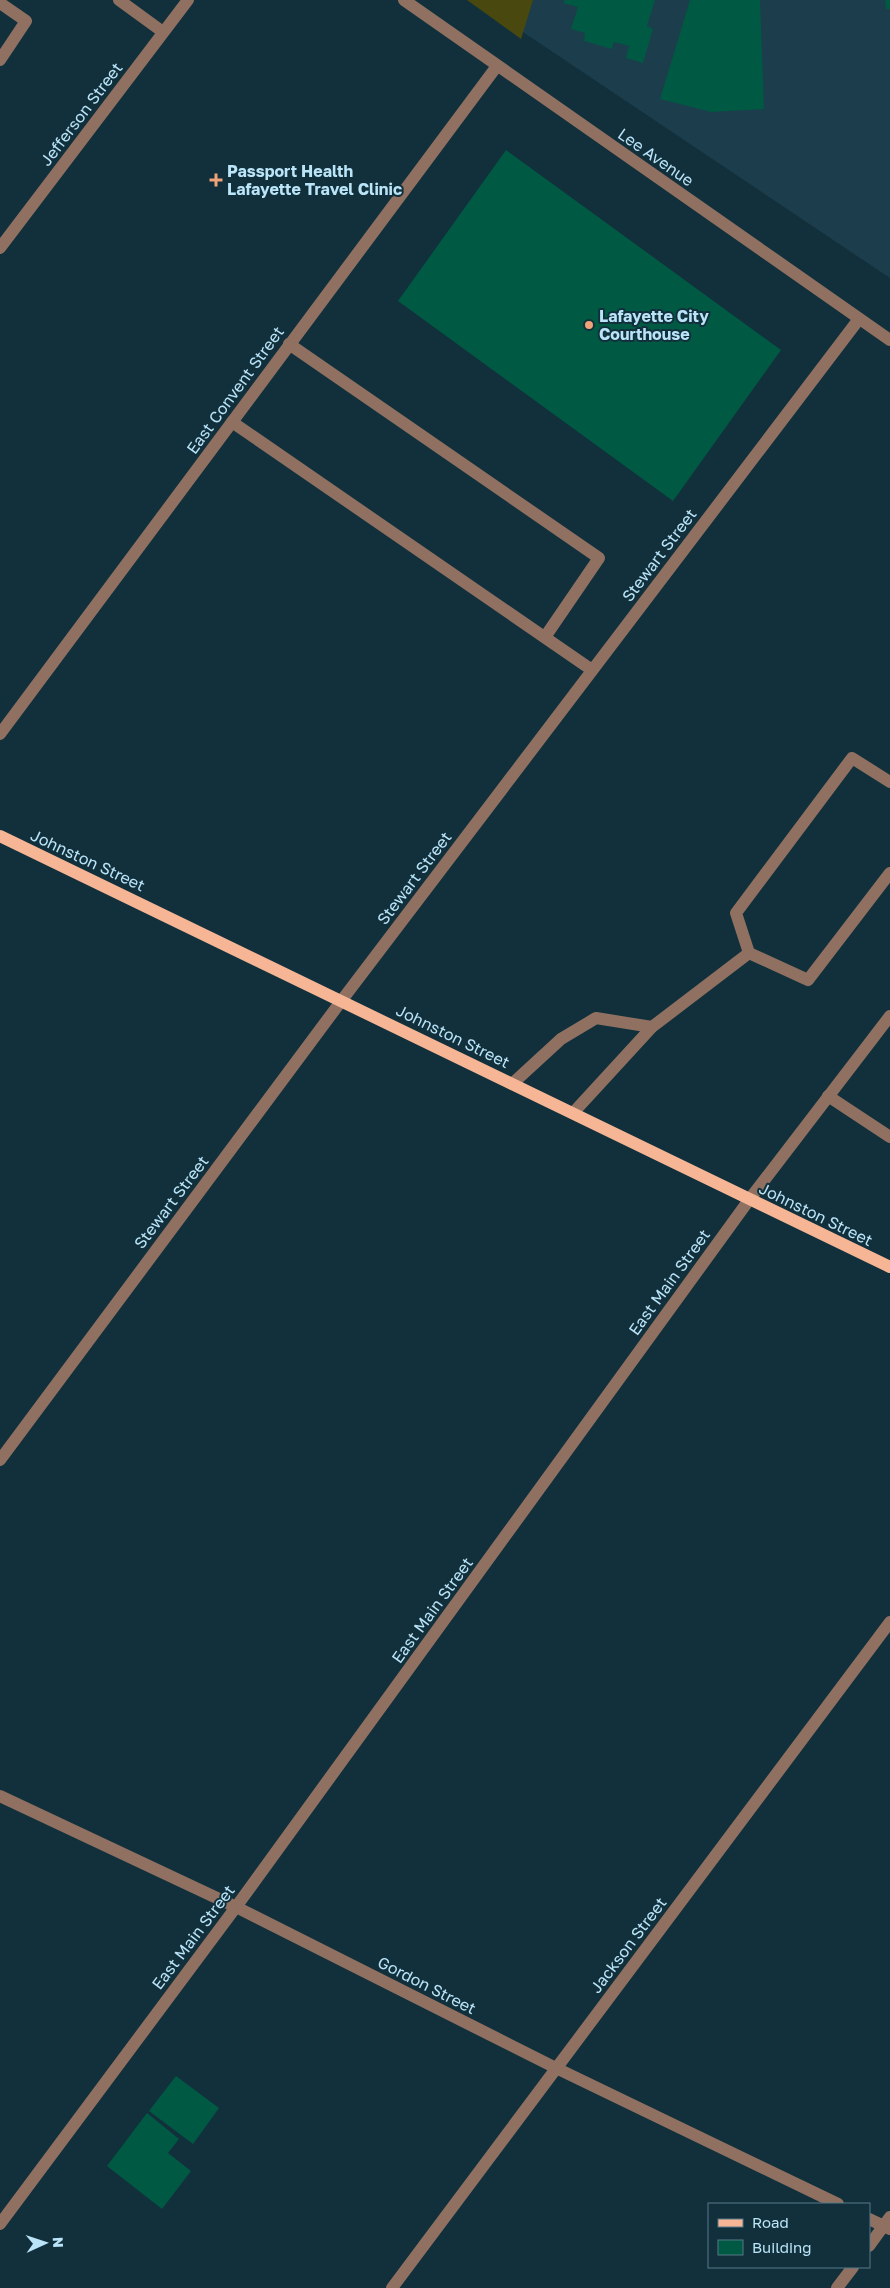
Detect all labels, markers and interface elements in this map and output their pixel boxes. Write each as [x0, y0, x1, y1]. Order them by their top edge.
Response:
street label: Jefferson Street [36, 58, 126, 170]
street label: Lee Avenue [614, 124, 698, 190]
place label: Passport Health Lafayette Travel Clinic [227, 161, 402, 199]
marker: Passport Health Lafayette Travel Clinic [209, 173, 223, 187]
place label: Lafayette City Courthouse [599, 306, 709, 344]
marker: Lafayette City Courthouse [583, 319, 595, 331]
street label: East Convent Street [182, 322, 288, 458]
street label: Stewart Street [617, 504, 701, 606]
street label: Johnston Street [28, 825, 148, 895]
street label: Stewart Street [372, 827, 456, 929]
street label: Johnston Street [393, 1000, 513, 1072]
street label: Stewart Street [129, 1151, 213, 1253]
street label: Johnston Street [756, 1178, 876, 1250]
street label: East Main Street [624, 1225, 714, 1339]
street label: East Main Street [387, 1553, 477, 1667]
street label: East Main Street [147, 1881, 239, 1993]
street label: Jackson Street [585, 1893, 671, 1997]
street label: Gordon Street [375, 1952, 479, 2018]
legend [708, 2203, 870, 2268]
text: Road [752, 2213, 789, 2231]
north arrow [20, 2218, 70, 2268]
text: N [50, 2237, 67, 2248]
text: Building [752, 2238, 812, 2256]

